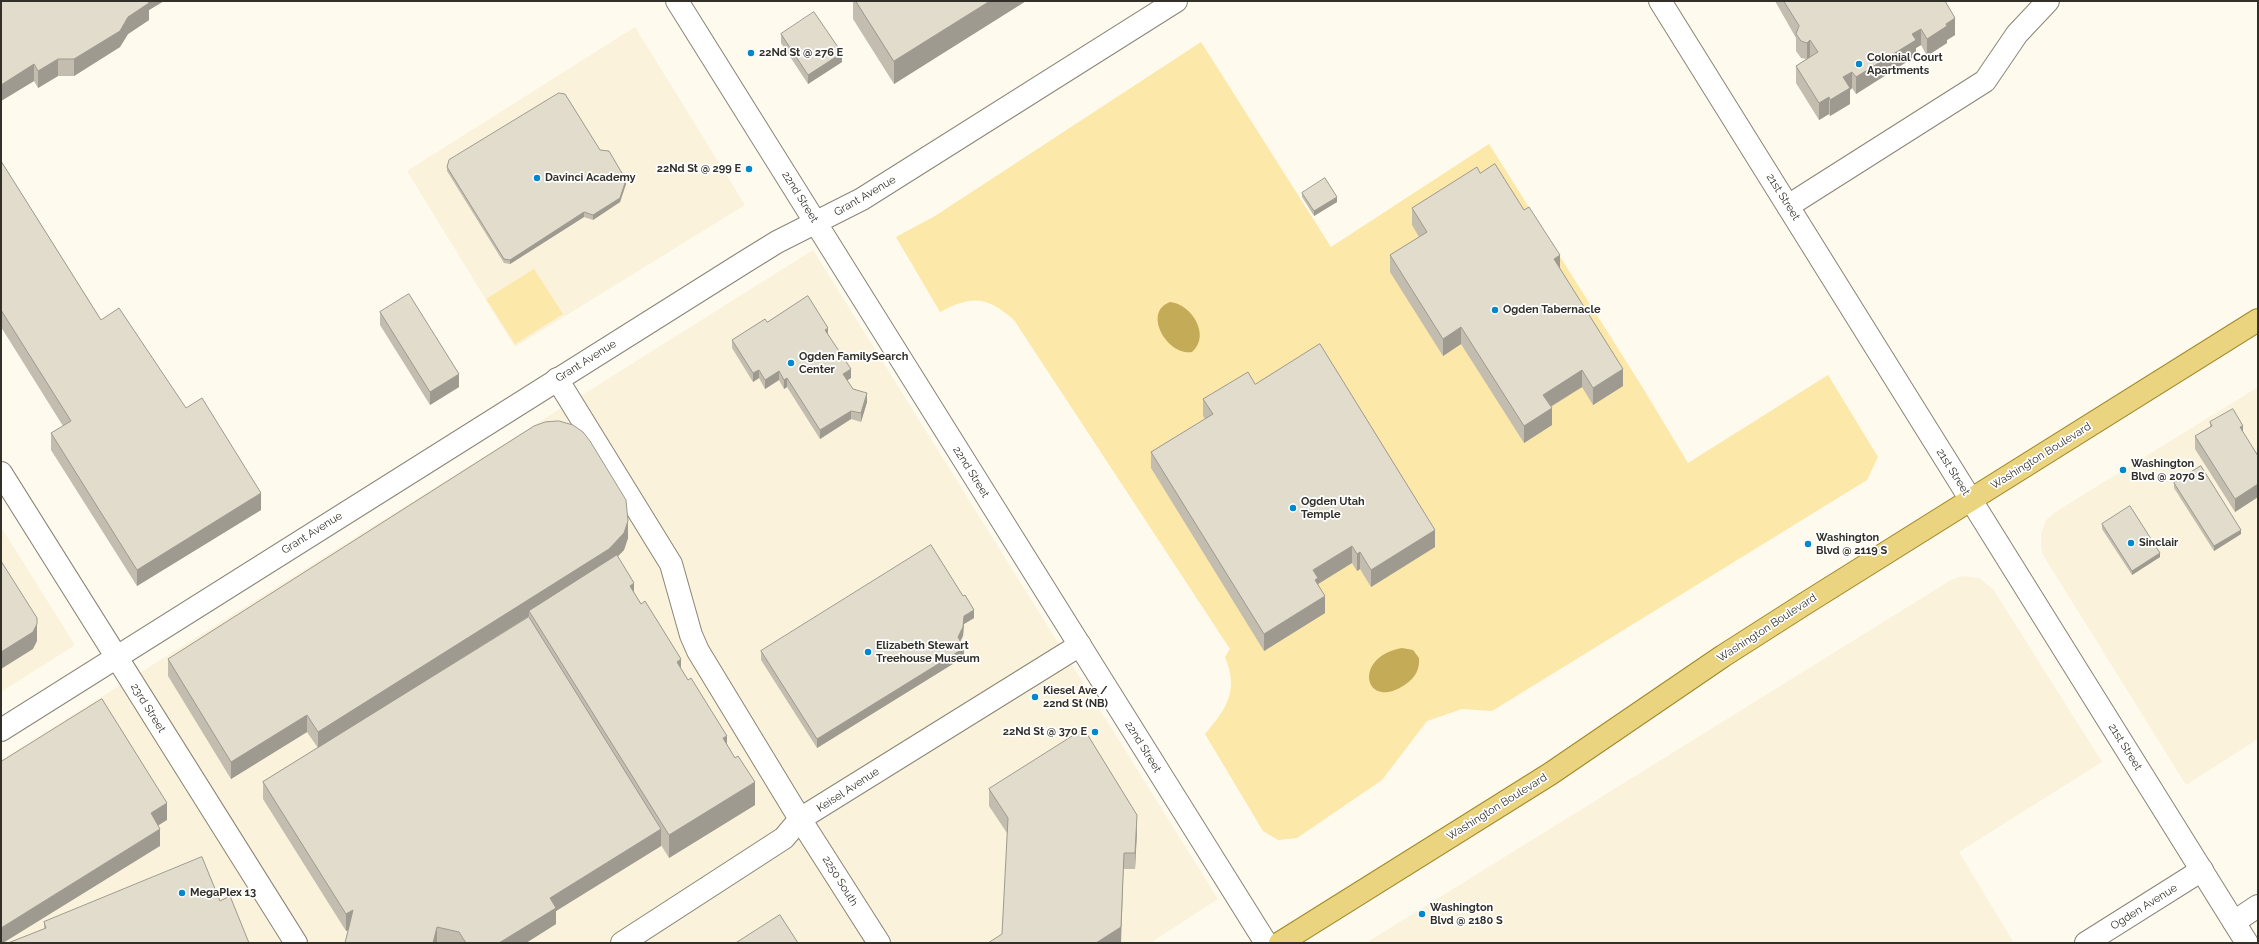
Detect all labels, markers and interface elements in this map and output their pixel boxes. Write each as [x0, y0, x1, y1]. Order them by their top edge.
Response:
place label: 22Nd St @ 276 E [759, 46, 843, 60]
marker: 22Nd St @ 276 E [746, 48, 756, 58]
place label: Colonial Court Apartments [1867, 51, 1943, 77]
marker: Colonial Court Apartments [1854, 59, 1864, 69]
place label: 22Nd St @ 299 E [657, 162, 741, 176]
marker: 22Nd St @ 299 E [744, 164, 754, 174]
street label: 22nd Street [779, 169, 821, 225]
place label: Davinci Academy [545, 171, 636, 185]
street label: 21st Street [1763, 171, 1803, 223]
marker: Davinci Academy [532, 173, 542, 183]
street label: Grant Avenue [832, 173, 898, 219]
place label: Ogden Tabernacle [1503, 303, 1600, 317]
marker: Ogden Tabernacle [1490, 305, 1500, 315]
street label: Grant Avenue [553, 337, 619, 385]
place label: Ogden FamilySearch Center [799, 350, 908, 376]
marker: Ogden FamilySearch Center [786, 358, 796, 368]
street label: Washington Boulevard [1988, 420, 2094, 492]
street label: 22nd Street [950, 444, 992, 500]
street label: 21st Street [1933, 446, 1973, 498]
place label: Washington Blvd @ 2070 S [2131, 457, 2204, 483]
marker: Washington Blvd @ 2070 S [2118, 465, 2128, 475]
place label: Ogden Utah Temple [1301, 495, 1365, 521]
marker: Ogden Utah Temple [1288, 503, 1298, 513]
street label: Grant Avenue [279, 509, 345, 557]
place label: Washington Blvd @ 2119 S [1816, 531, 1887, 557]
place label: Sinclair [2139, 536, 2178, 550]
marker: Sinclair [2126, 538, 2136, 548]
marker: Washington Blvd @ 2119 S [1803, 539, 1813, 549]
street label: Washington Boulevard [1715, 591, 1819, 665]
place label: Elizabeth Stewart Treehouse Museum [876, 639, 980, 665]
marker: Elizabeth Stewart Treehouse Museum [863, 647, 873, 657]
street label: 23rd Street [128, 681, 168, 735]
place label: Kiesel Ave / 22nd St (NB) [1043, 684, 1108, 710]
marker: Kiesel Ave / 22nd St (NB) [1030, 692, 1040, 702]
street label: 22nd Street [1122, 719, 1164, 775]
street label: 21st Street [2105, 721, 2145, 773]
place label: 22Nd St @ 370 E [1003, 725, 1087, 739]
marker: 22Nd St @ 370 E [1090, 727, 1100, 737]
street label: Keisel Avenue [814, 765, 882, 815]
street label: Washington Boulevard [1444, 771, 1550, 843]
street label: 2250 South [819, 853, 861, 909]
street label: Ogden Avenue [2108, 881, 2180, 933]
place label: MegaPlex 13 [190, 886, 256, 900]
marker: MegaPlex 13 [177, 888, 187, 898]
place label: Washington Blvd @ 2180 S [1430, 901, 1503, 927]
marker: Washington Blvd @ 2180 S [1417, 909, 1427, 919]

